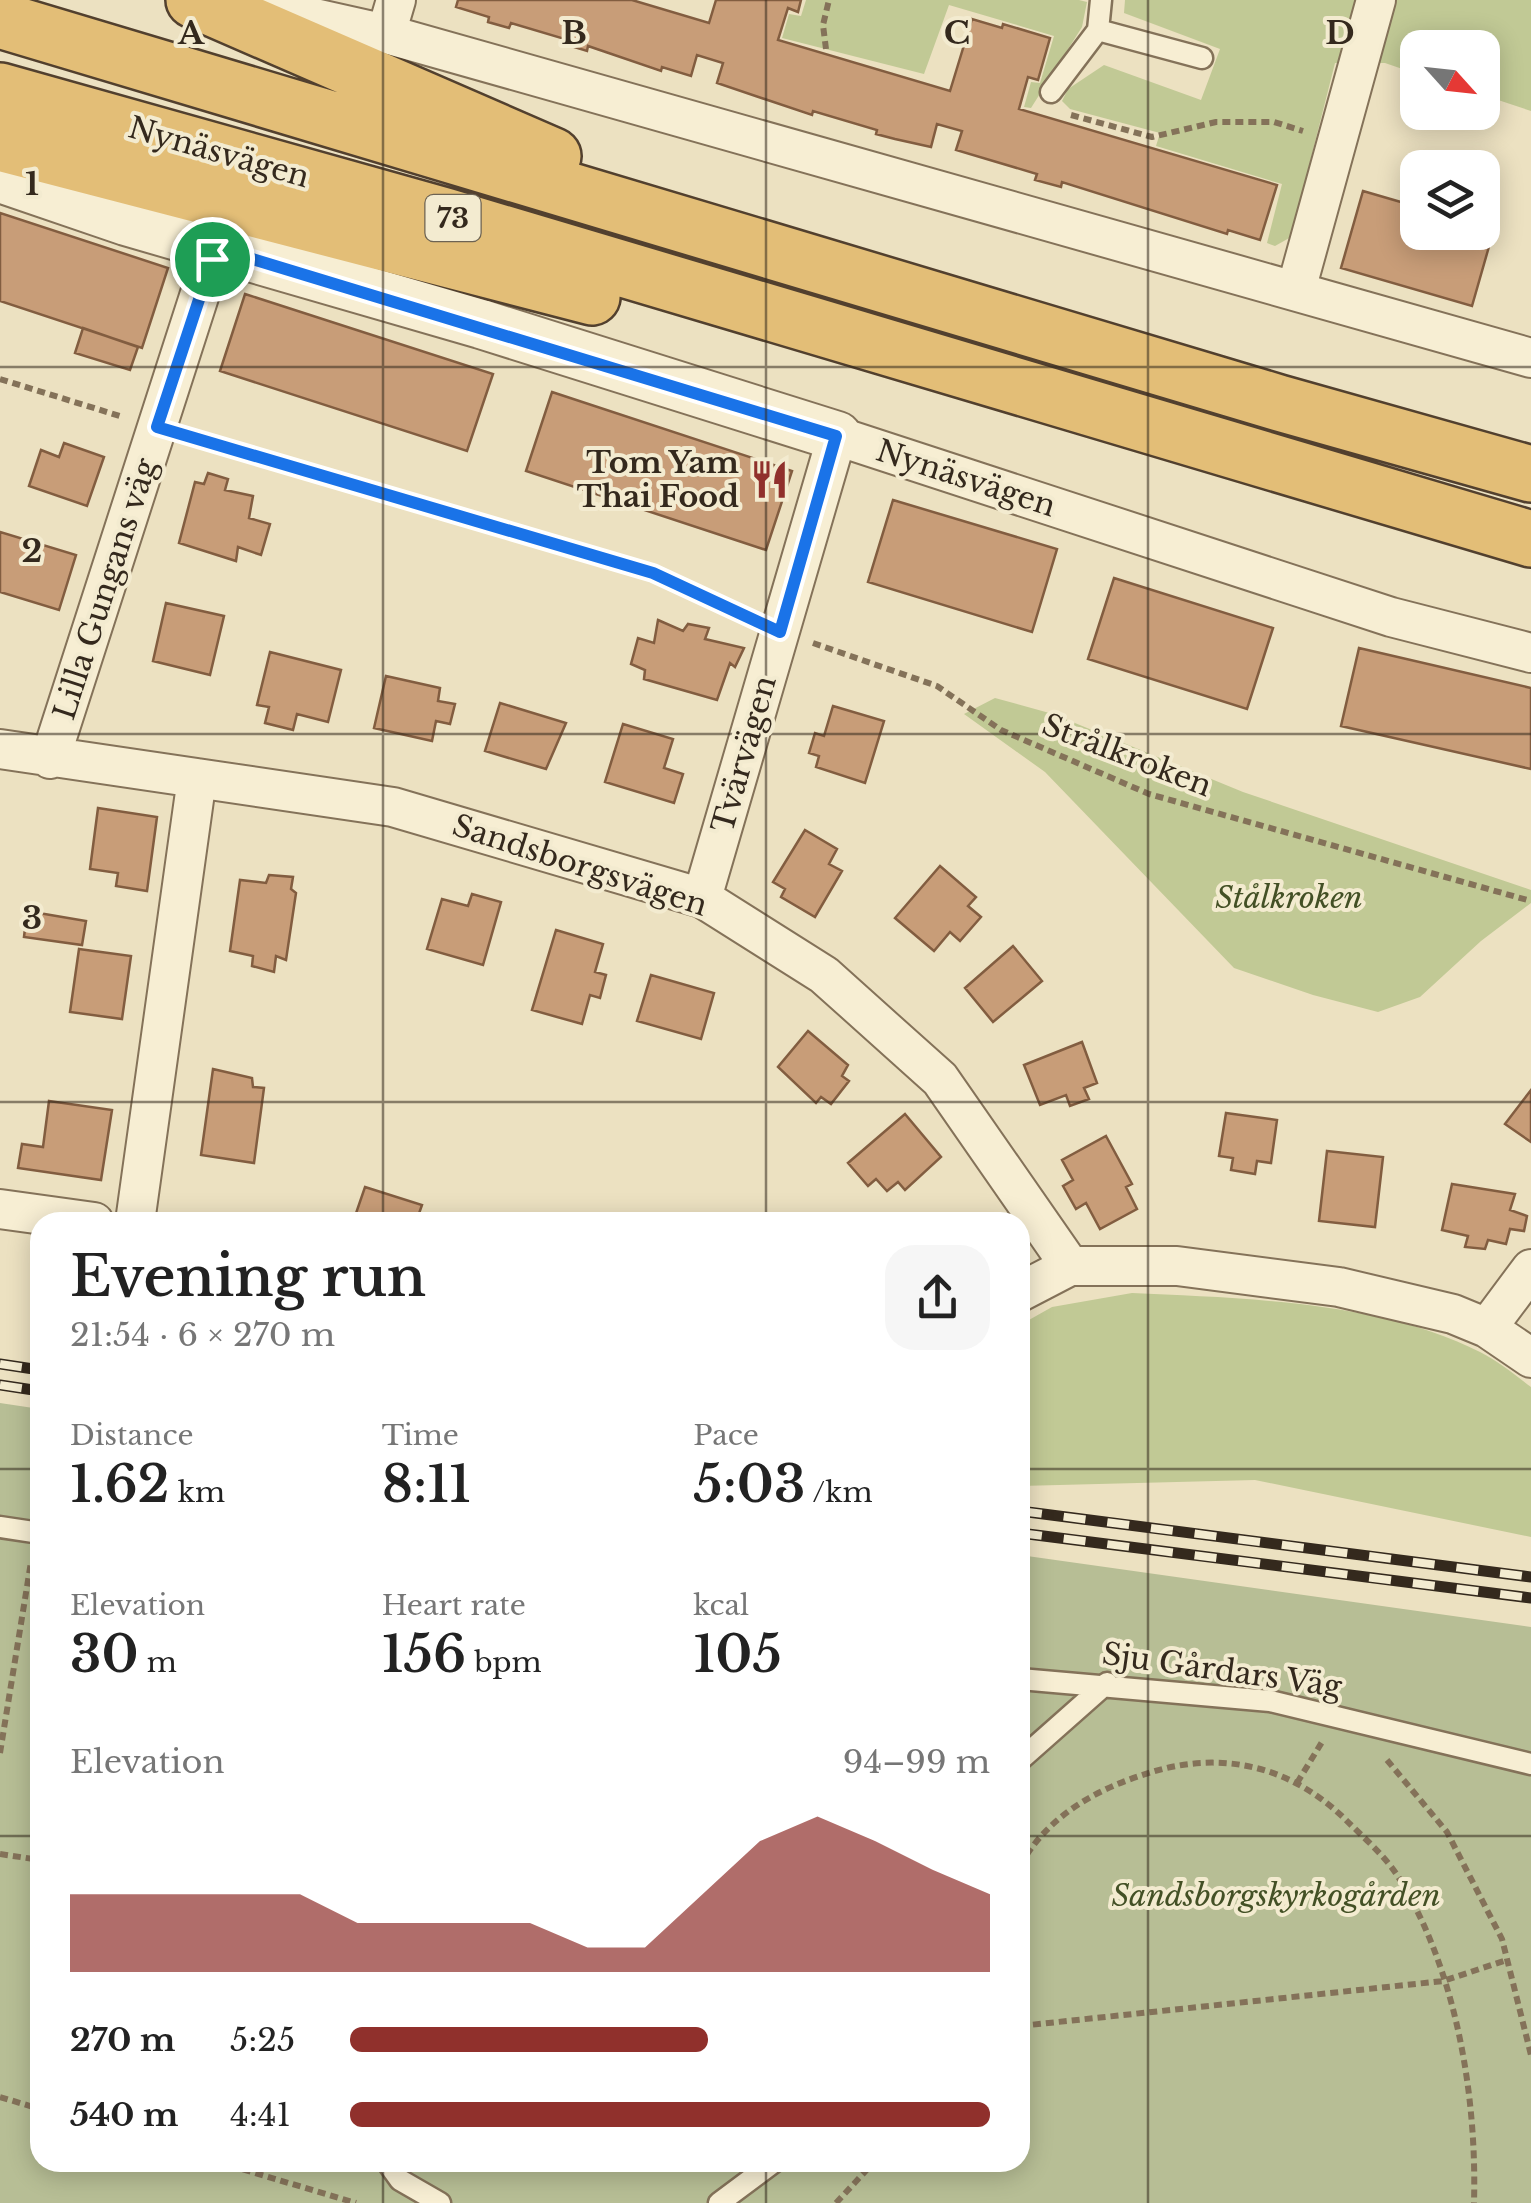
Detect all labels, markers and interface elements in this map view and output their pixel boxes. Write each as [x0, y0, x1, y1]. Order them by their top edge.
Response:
text: A [177, 13, 205, 53]
text: B [561, 13, 587, 53]
text: C [944, 13, 970, 53]
text: D [1325, 13, 1355, 53]
north arrow [1400, 30, 1500, 130]
map controls [1400, 30, 1500, 250]
street label: Nynäsvägen [124, 109, 314, 195]
button: layers [1400, 150, 1500, 250]
text: 1 [25, 164, 39, 204]
road number: 73 [426, 195, 480, 241]
pin [170, 217, 255, 302]
icon: arrive [185, 232, 240, 287]
street label: Nynäsvägen [872, 432, 1060, 524]
place label: Tom Yam Thai Food [577, 444, 739, 515]
street label: Lilla Gungans väg [45, 453, 165, 724]
restaurant icon: Tom Yam Thai Food [748, 458, 790, 500]
text: 2 [22, 531, 42, 571]
street label: Tvärvägen [704, 671, 784, 837]
street label: Strålkroken [1037, 706, 1217, 804]
street label: Sandsborgsvägen [448, 806, 712, 924]
park label: Stålkroken [1215, 879, 1363, 916]
text: 3 [22, 898, 42, 938]
text: Evening run [70, 1243, 426, 1311]
button: share [885, 1245, 990, 1350]
text: 21:54 · 6 × 270 m [70, 1315, 335, 1355]
text: Distance [70, 1418, 193, 1453]
text: Time [382, 1418, 459, 1453]
text: Pace [693, 1418, 759, 1453]
text: 1.62 [70, 1453, 170, 1516]
text: 8:11 [382, 1453, 471, 1516]
text: 5:03 [693, 1453, 805, 1516]
text: km [170, 1475, 225, 1510]
text: /km [805, 1475, 873, 1510]
text: Elevation [70, 1588, 205, 1623]
text: Heart rate [382, 1588, 526, 1623]
text: kcal [693, 1588, 749, 1623]
text: 30 [70, 1623, 139, 1686]
text: 156 [382, 1623, 466, 1686]
text: 105 [693, 1623, 782, 1686]
street label: Sju Gårdars Väg [1100, 1635, 1345, 1705]
text: m [139, 1645, 177, 1680]
text: bpm [466, 1645, 542, 1680]
text: Elevation [70, 1742, 224, 1782]
text: 94–99 m [843, 1742, 990, 1782]
park label: Sandsborgskyrkogården [1111, 1877, 1441, 1914]
text: 270 m [70, 2020, 175, 2060]
text: 5:25 [230, 2020, 295, 2060]
text: 540 m [70, 2095, 178, 2135]
text: 4:41 [230, 2095, 291, 2135]

